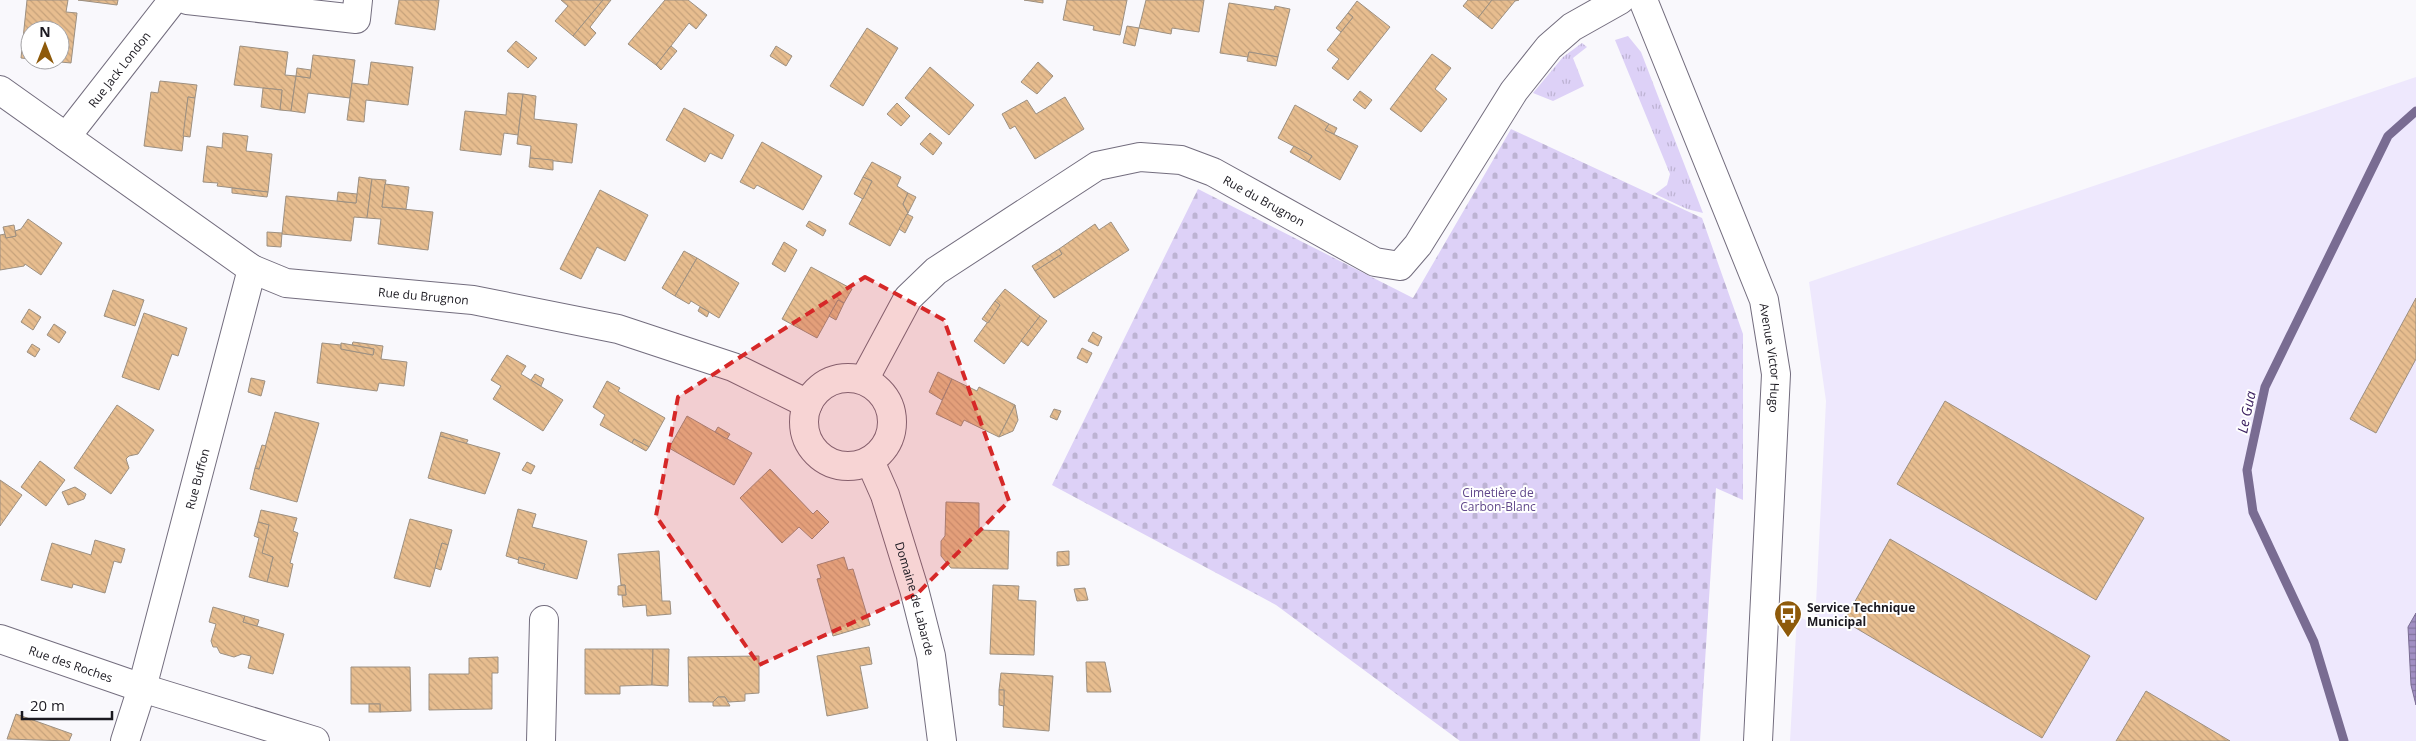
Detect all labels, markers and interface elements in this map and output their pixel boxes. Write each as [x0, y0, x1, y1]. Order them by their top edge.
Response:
north arrow [20, 20, 70, 70]
text: N [39, 22, 51, 41]
street label: Rue Jack London [84, 28, 154, 111]
street label: Rue du Brugnon [1220, 171, 1308, 230]
street label: Rue du Brugnon [378, 283, 470, 308]
street label: Avenue Victor Hugo [1756, 302, 1785, 413]
water label: Le Gua [2232, 389, 2260, 435]
street label: Rue Buffon [181, 446, 213, 511]
park label: Cimetière de Carbon-Blanc [1460, 484, 1536, 515]
street label: Domaine de Labarde [891, 540, 939, 657]
bus stop icon: Service Technique Municipal [1773, 599, 1803, 638]
place label: Service Technique Municipal [1807, 599, 1915, 630]
street label: Rue des Roches [27, 641, 115, 686]
scale bar [22, 688, 112, 720]
text: 20 m [30, 695, 65, 715]

